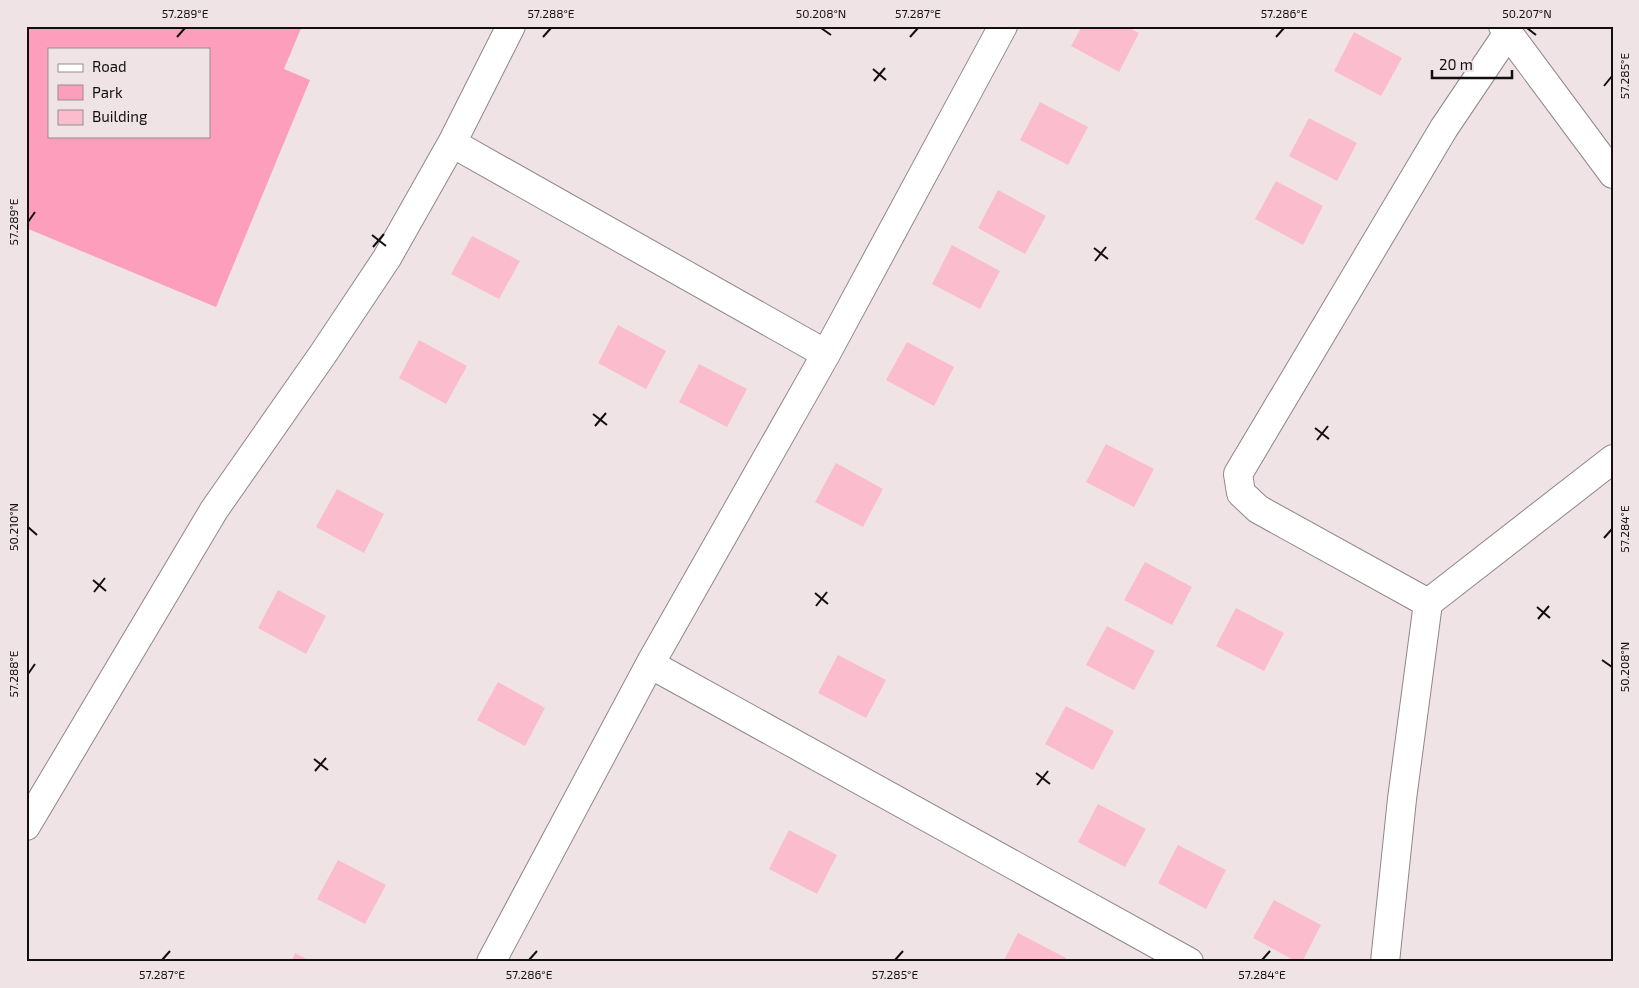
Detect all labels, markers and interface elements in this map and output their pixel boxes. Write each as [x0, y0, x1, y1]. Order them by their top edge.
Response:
text: 57.289°E [162, 6, 209, 20]
text: 57.288°E [527, 6, 575, 20]
text: 50.208°N [796, 6, 846, 20]
text: 57.287°E [895, 6, 941, 20]
text: 57.286°E [1261, 6, 1308, 20]
text: 50.207°N [1502, 6, 1552, 20]
legend [48, 48, 210, 138]
scale bar [1432, 48, 1512, 80]
text: 57.285°E [1617, 53, 1631, 99]
text: 20 m [1439, 55, 1473, 73]
text: Road [92, 57, 127, 75]
text: Park [92, 83, 123, 101]
text: Building [92, 107, 148, 125]
text: 57.289°E [6, 198, 20, 245]
text: 50.210°N [6, 503, 20, 551]
text: 57.284°E [1617, 505, 1631, 553]
text: 50.208°N [1617, 642, 1631, 692]
text: 57.288°E [6, 650, 20, 698]
text: 57.287°E [139, 967, 185, 981]
text: 57.286°E [506, 967, 553, 981]
text: 57.285°E [872, 967, 918, 981]
text: 57.284°E [1238, 967, 1286, 981]

